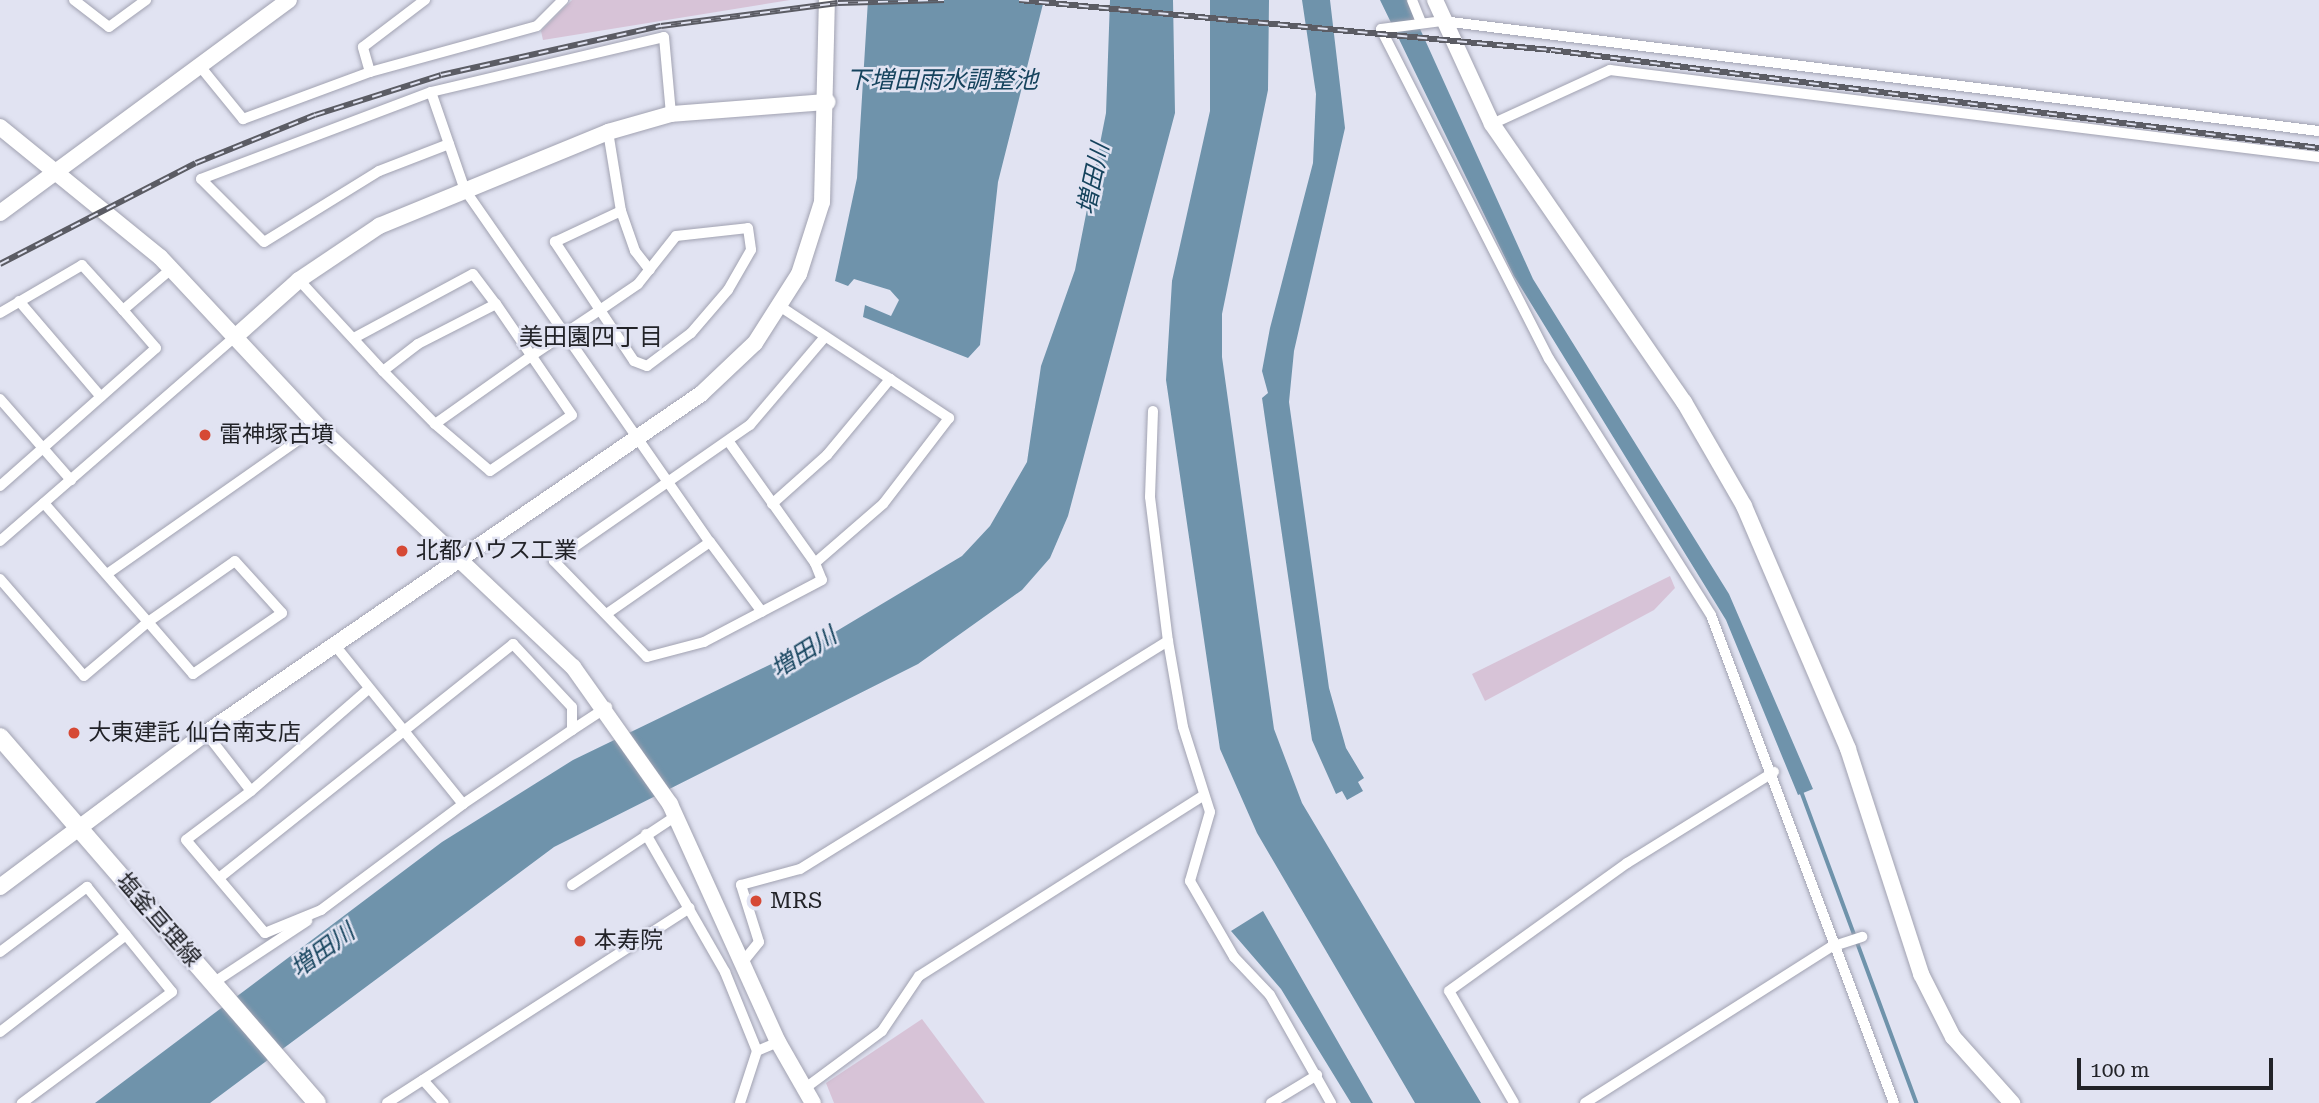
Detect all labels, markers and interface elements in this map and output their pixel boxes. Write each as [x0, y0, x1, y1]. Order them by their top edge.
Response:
water label: 下増田雨水調整池 [846, 67, 1038, 95]
water label: 増田川 [1072, 141, 1116, 217]
district label: 美田園四丁目 [519, 324, 663, 352]
place label: 雷神塚古墳 [219, 421, 334, 449]
marker: 雷神塚古墳 [197, 427, 213, 443]
place label: 北都ハウス工業 [416, 537, 577, 565]
marker: 北都ハウス工業 [394, 543, 410, 559]
water label: 増田川 [766, 622, 842, 684]
place label: 大東建託 仙台南支店 [88, 719, 301, 747]
marker: 大東建託 仙台南支店 [66, 725, 82, 741]
street label: 塩釜亘理線 [110, 868, 206, 972]
place label: MRS [770, 887, 822, 915]
marker: MRS [748, 893, 764, 909]
water label: 増田川 [285, 918, 361, 984]
place label: 本寿院 [594, 927, 663, 955]
marker: 本寿院 [572, 933, 588, 949]
scale bar [2081, 1044, 2277, 1088]
text: 100 m [2090, 1058, 2150, 1082]

